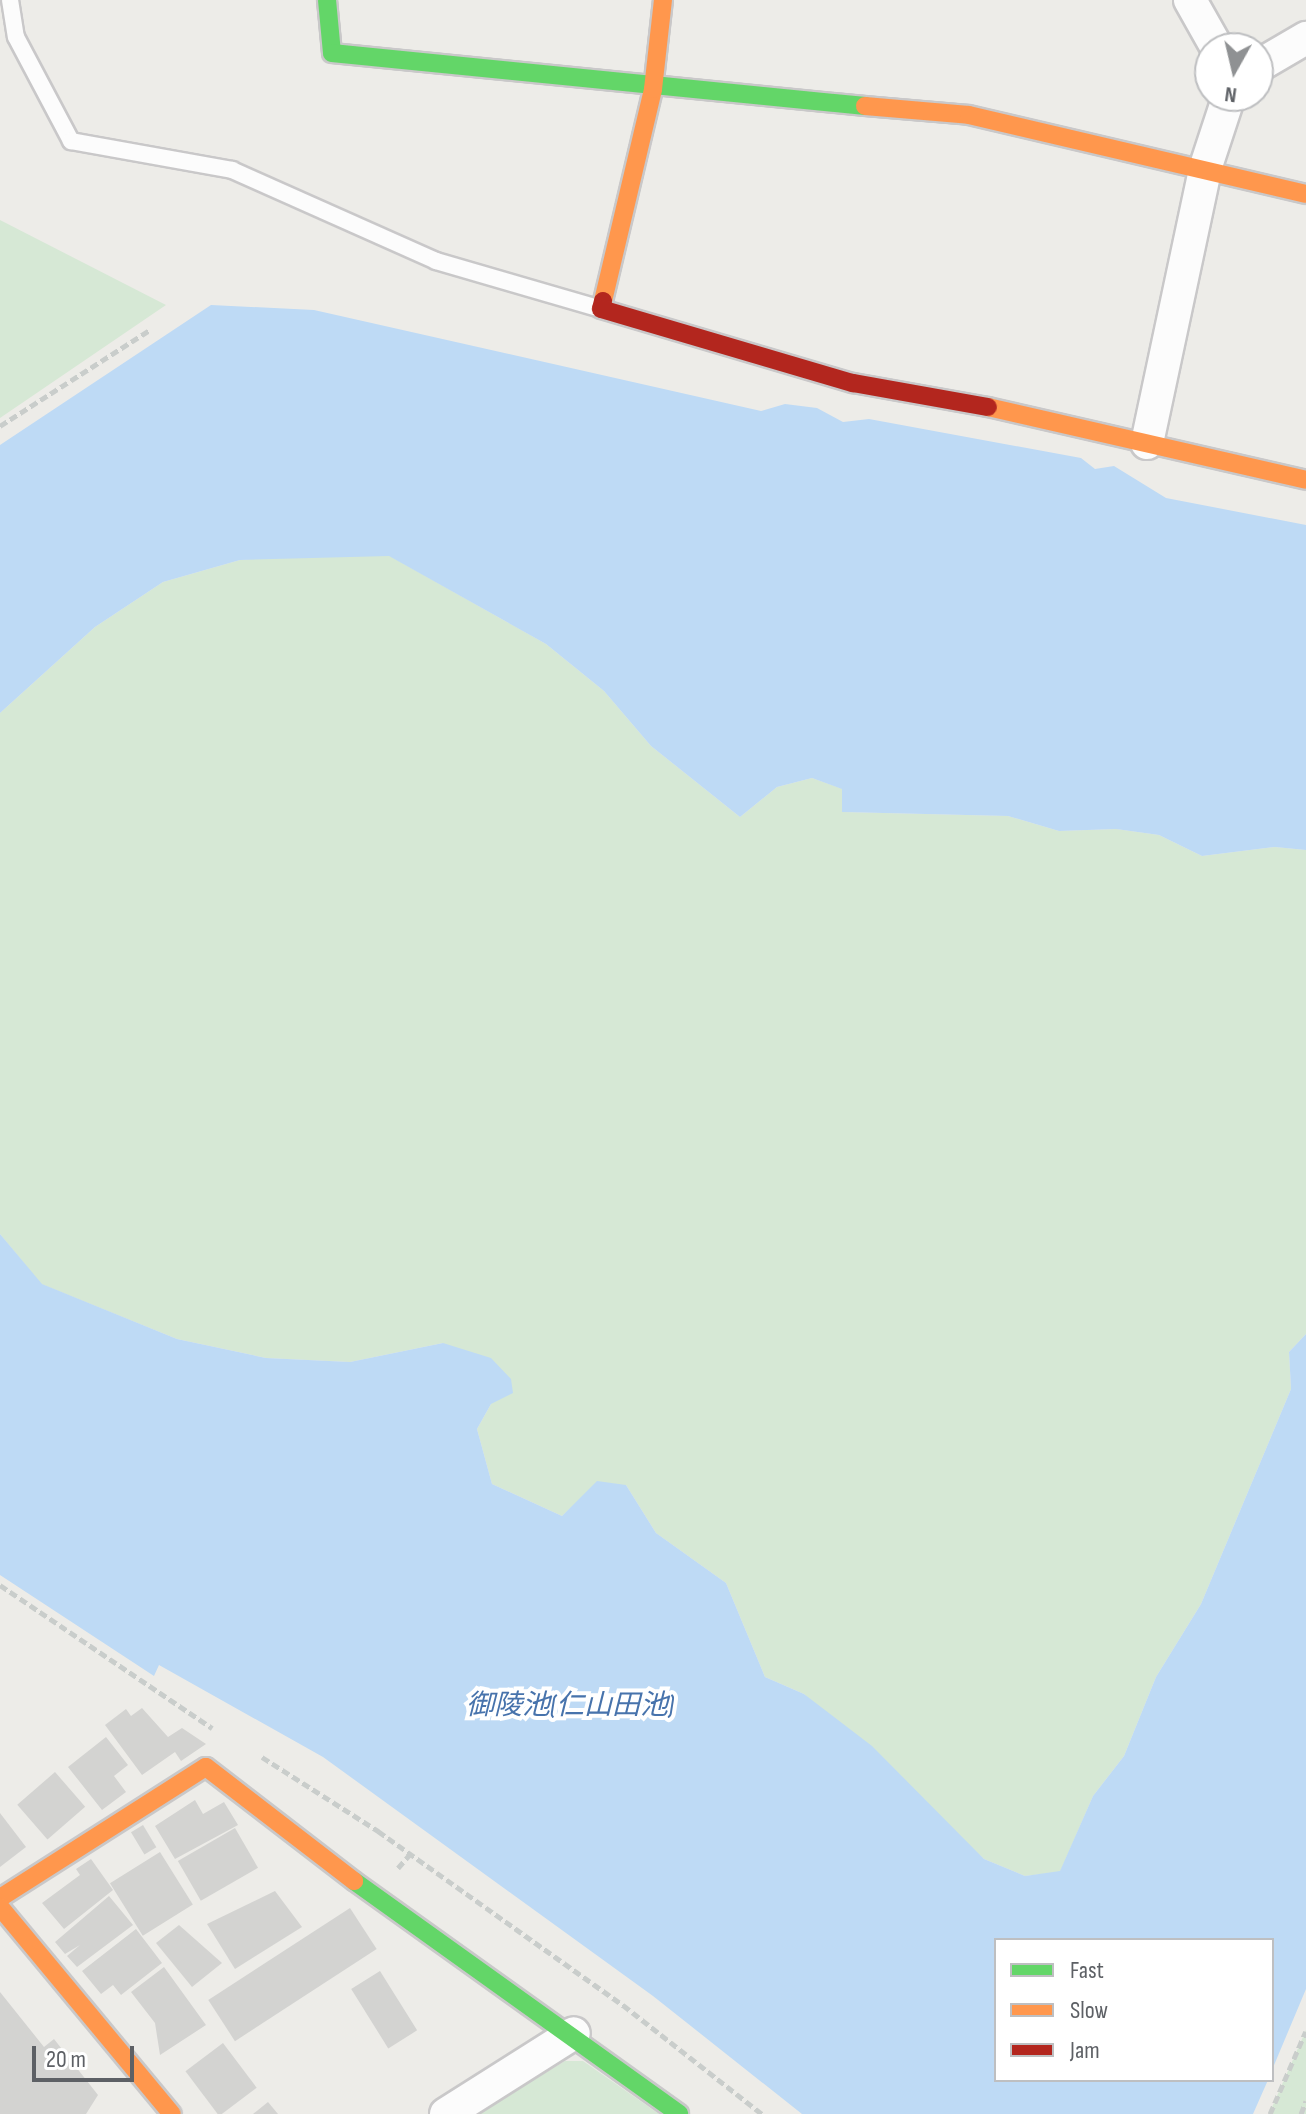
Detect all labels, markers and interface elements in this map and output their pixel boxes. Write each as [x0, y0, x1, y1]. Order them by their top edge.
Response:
north arrow [1194, 32, 1274, 112]
text: N [1223, 80, 1239, 108]
water label: 御陵池(仁山田池) [466, 1689, 674, 1723]
legend [994, 1938, 1274, 2082]
text: Fast [1070, 1956, 1104, 1985]
text: Slow [1070, 1996, 1108, 2025]
scale bar [36, 2030, 138, 2080]
text: Jam [1070, 2036, 1100, 2065]
text: 20 m [46, 2045, 86, 2074]

